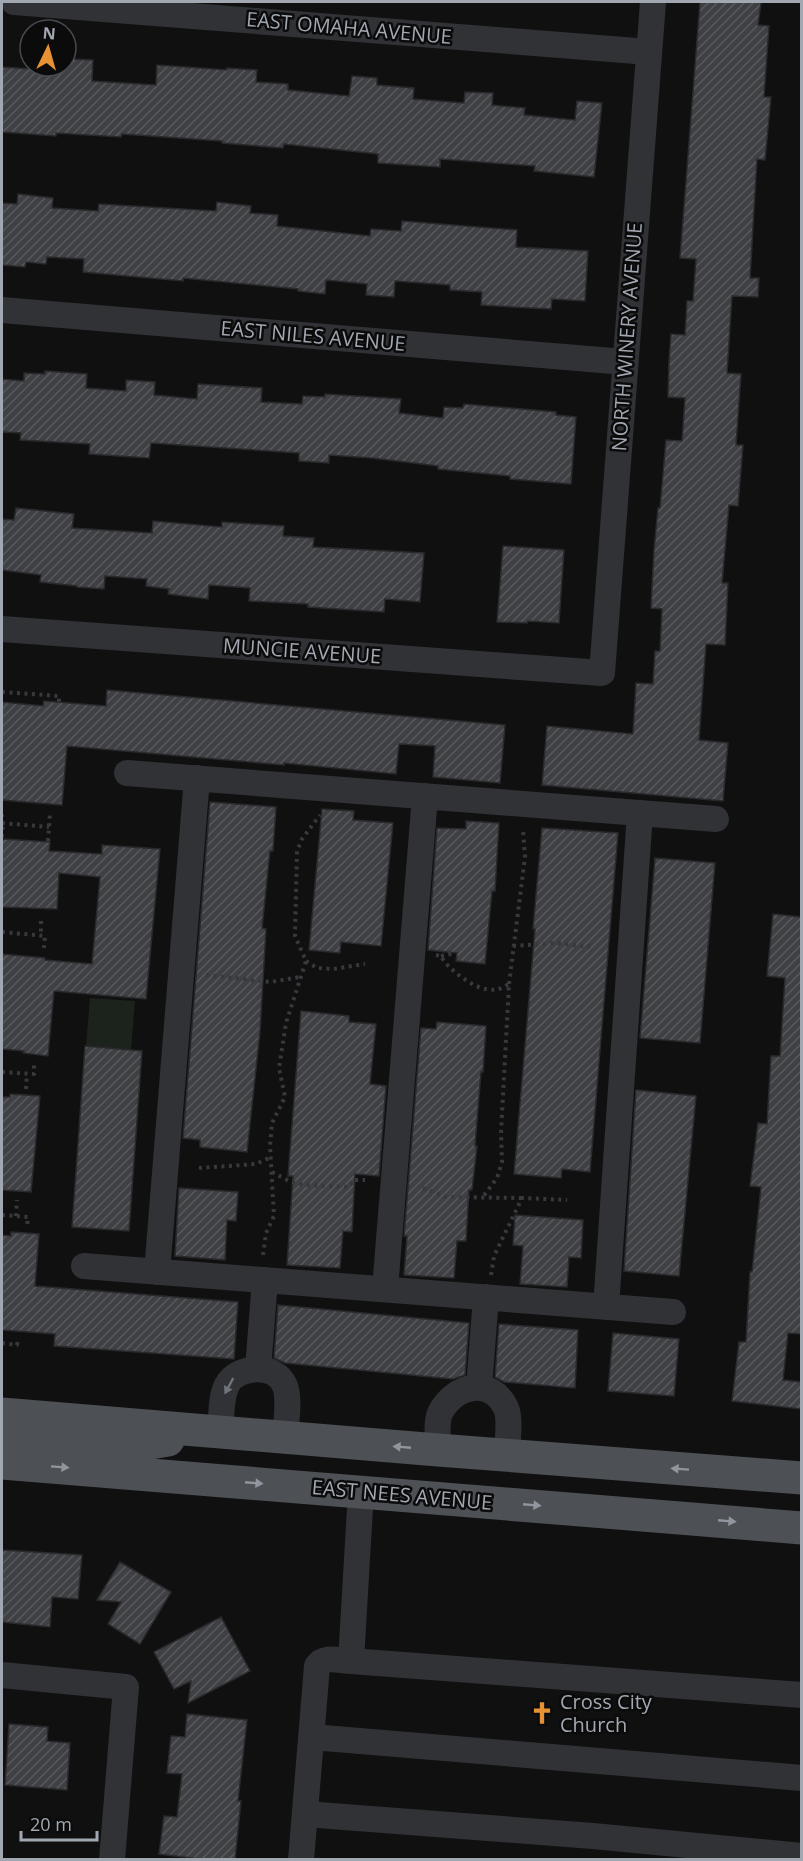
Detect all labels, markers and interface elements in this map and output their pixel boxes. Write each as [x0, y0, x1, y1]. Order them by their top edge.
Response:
street label: EAST OMAHA AVENUE [245, 5, 453, 50]
north arrow [18, 18, 78, 78]
text: N [42, 22, 57, 45]
street label: NORTH WINERY AVENUE [605, 222, 648, 452]
street label: EAST NILES AVENUE [219, 314, 407, 357]
street label: MUNCIE AVENUE [222, 632, 382, 669]
one-way arrow [224, 1378, 234, 1395]
one-way arrow [393, 1442, 412, 1452]
one-way arrow [50, 1463, 69, 1472]
one-way arrow [671, 1464, 690, 1473]
street label: EAST NEES AVENUE [311, 1473, 493, 1516]
one-way arrow [245, 1478, 264, 1488]
one-way arrow [523, 1501, 542, 1510]
one-way arrow [717, 1517, 736, 1526]
place label: Cross City Church [560, 1688, 653, 1738]
church icon: Cross City Church [529, 1700, 555, 1726]
scale bar [21, 1804, 98, 1842]
text: 20 m [30, 1812, 72, 1836]

